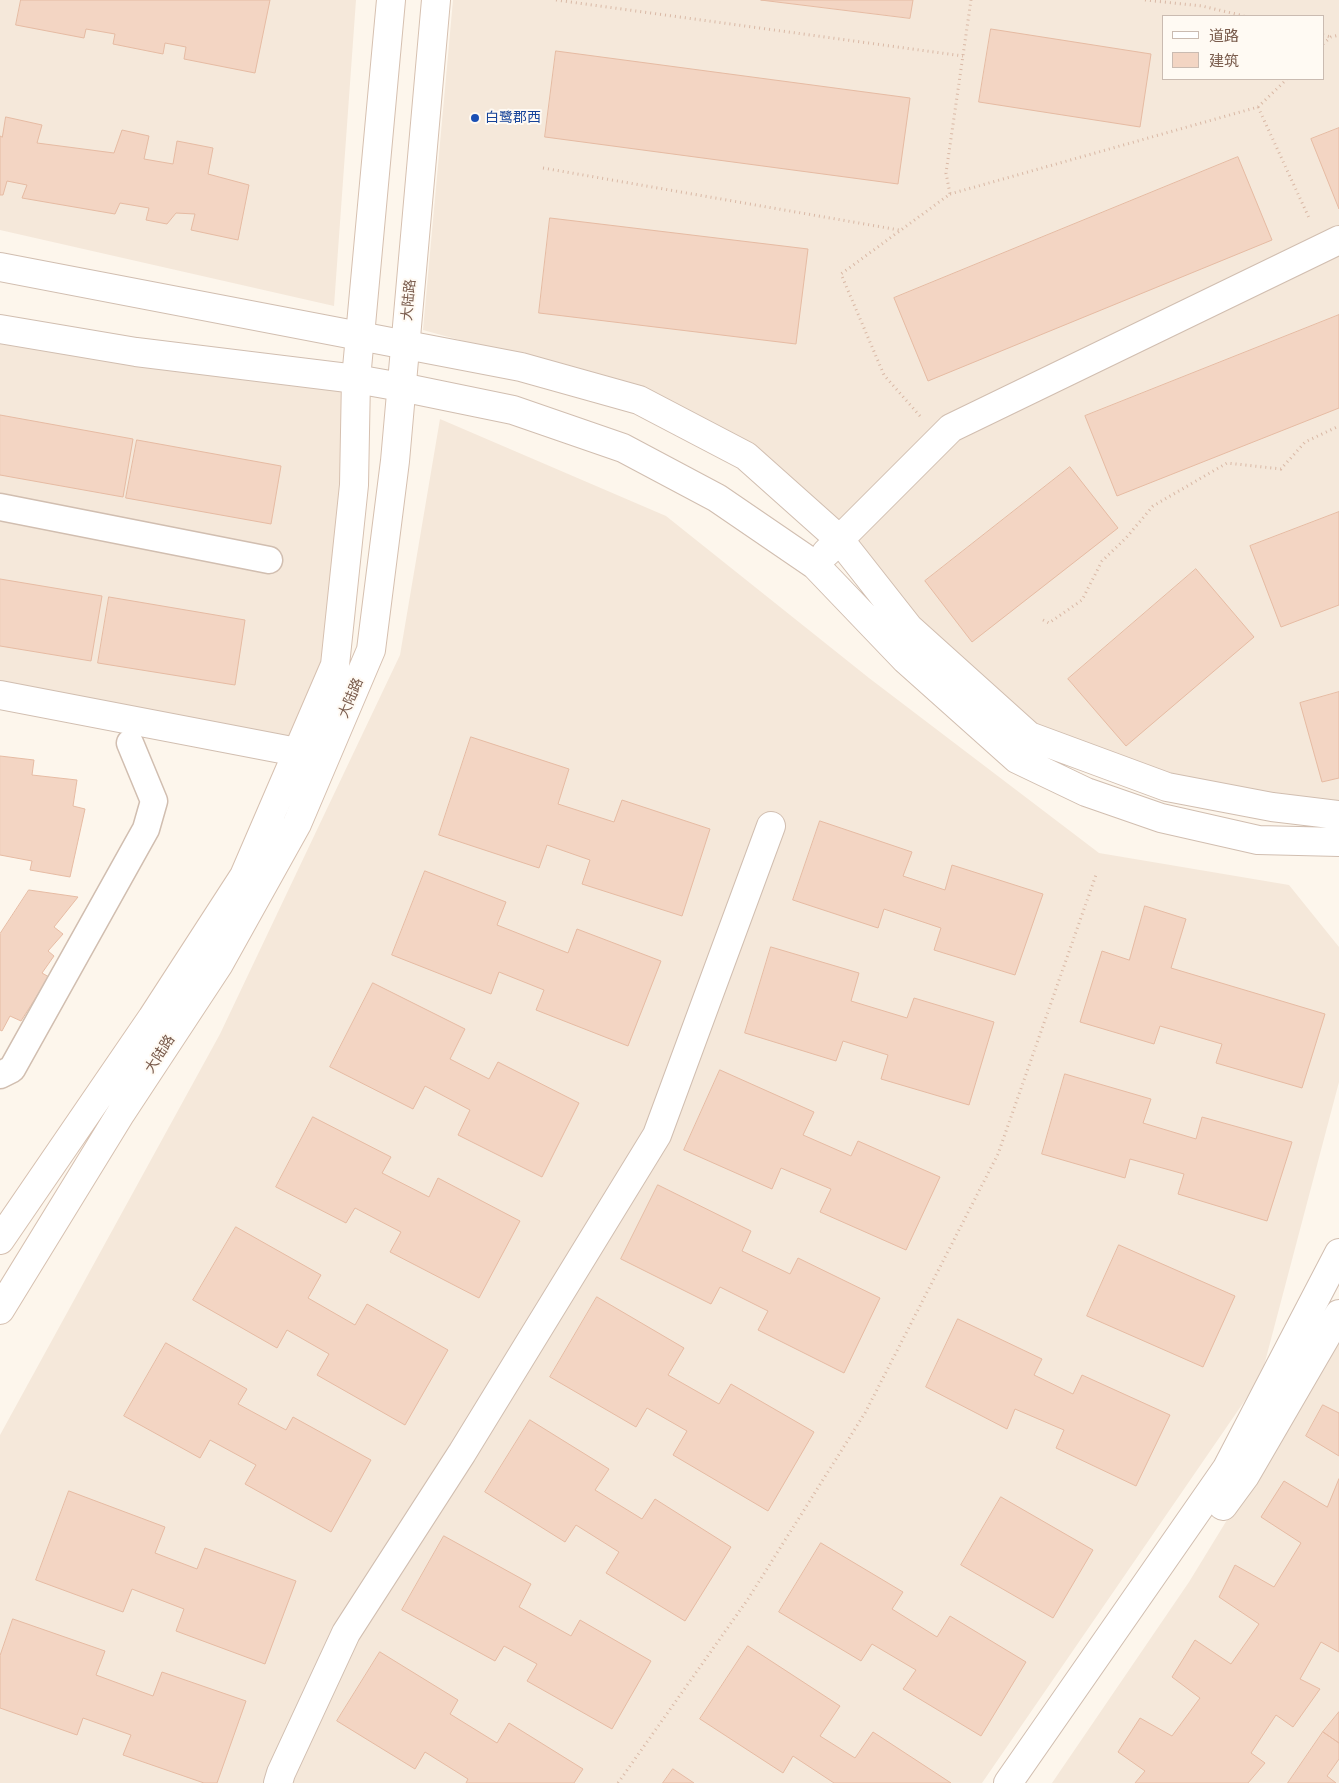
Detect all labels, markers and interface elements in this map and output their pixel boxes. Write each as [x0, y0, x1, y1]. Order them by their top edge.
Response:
legend [1162, 15, 1324, 80]
text: 道路 [1209, 29, 1239, 44]
text: 建筑 [1209, 54, 1239, 69]
place label: 白鹭郡西 [485, 110, 541, 126]
marker: 白鹭郡西 [469, 112, 481, 124]
street label: 大陆路 [399, 278, 419, 322]
street label: 大陆路 [335, 675, 367, 721]
street label: 大陆路 [142, 1032, 178, 1076]

